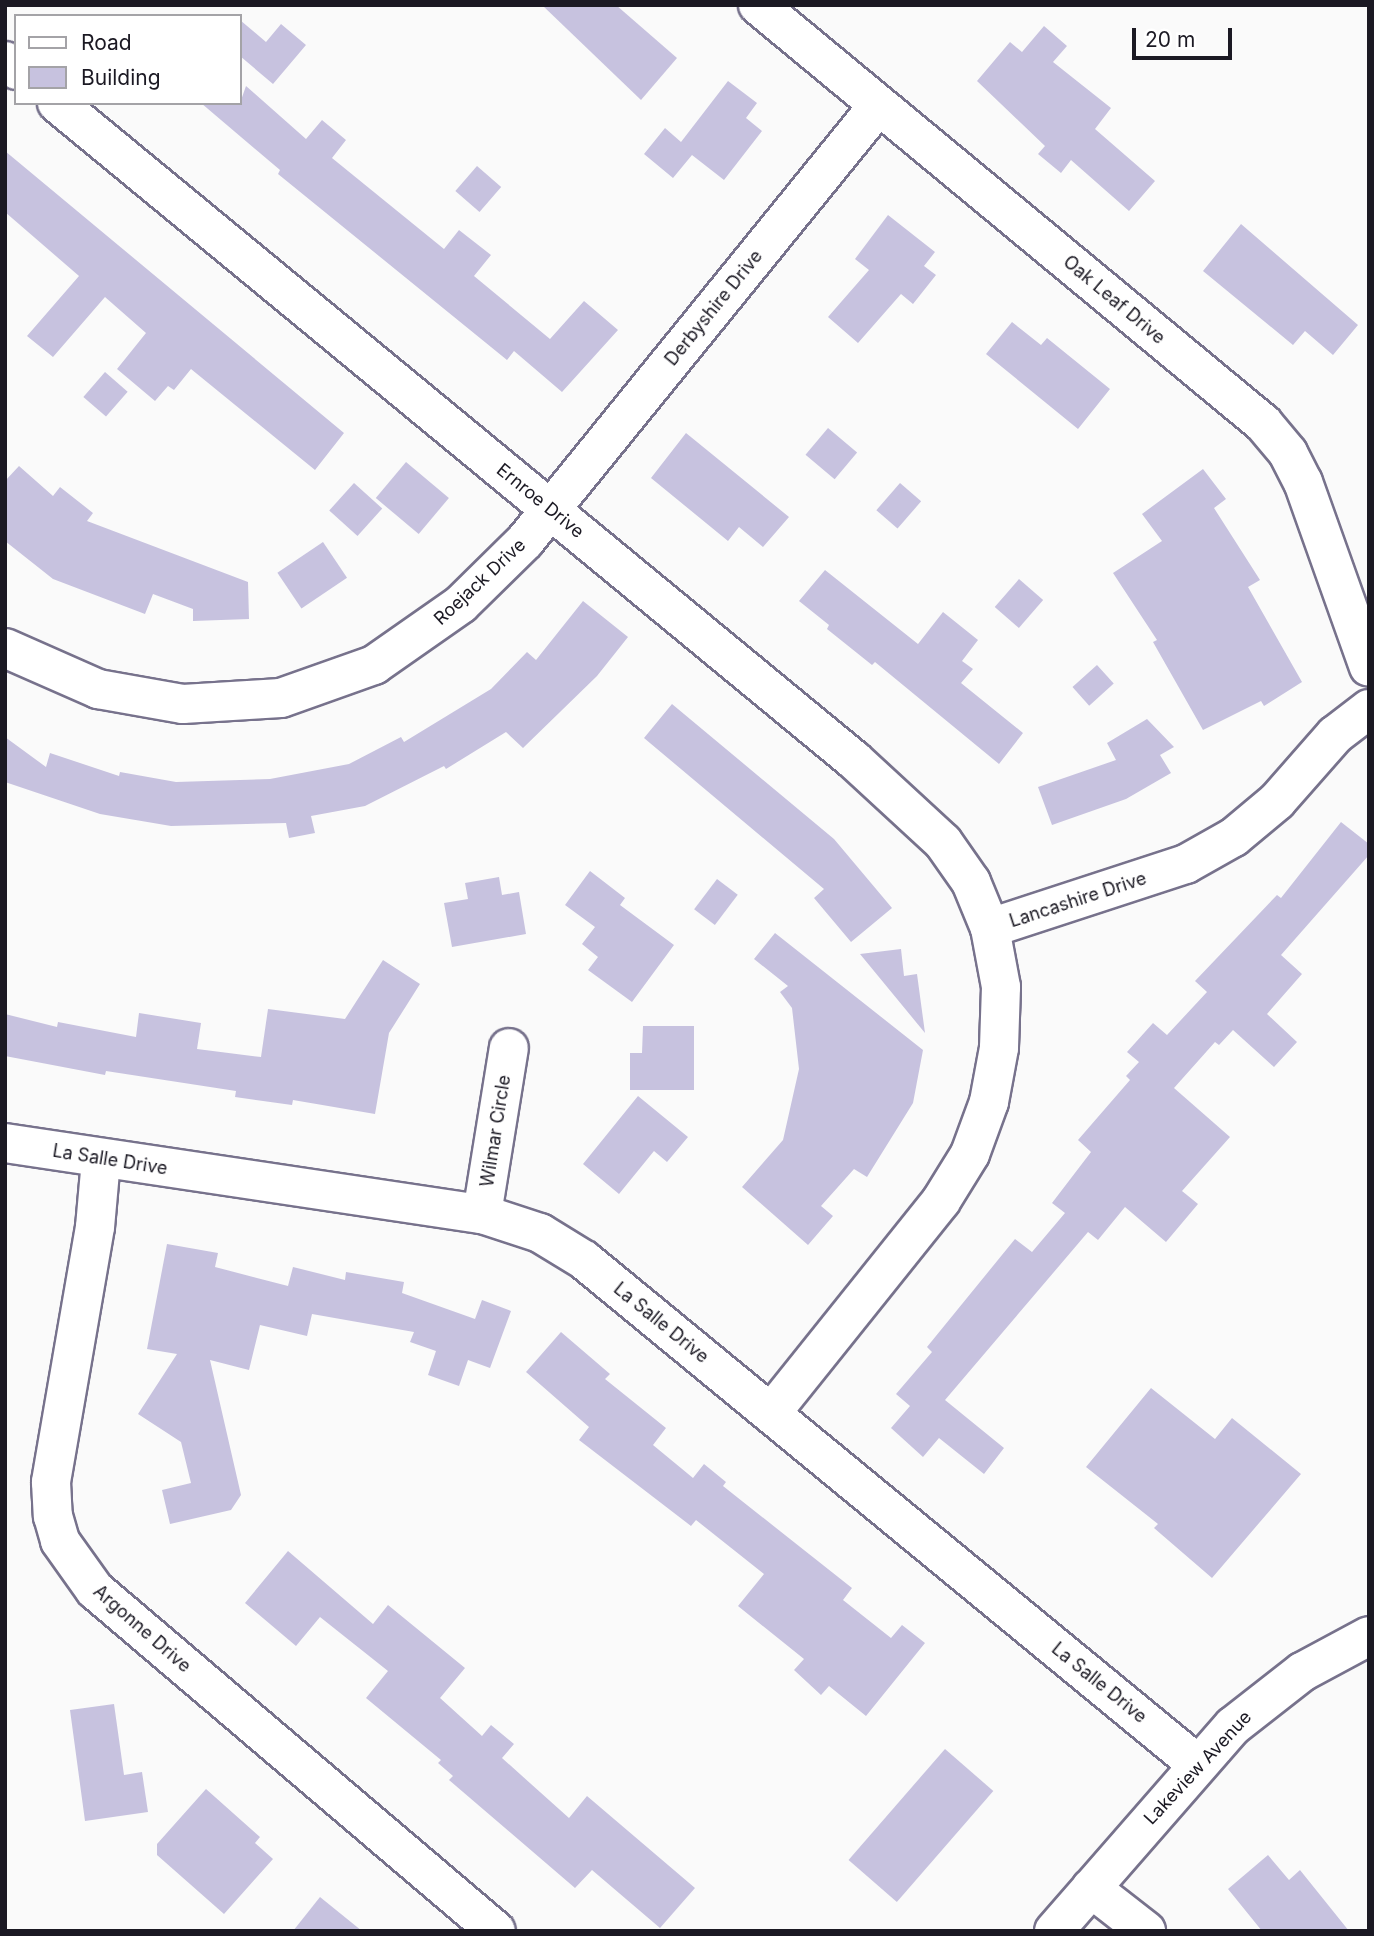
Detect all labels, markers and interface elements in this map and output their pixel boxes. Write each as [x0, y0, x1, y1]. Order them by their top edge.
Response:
legend [14, 14, 242, 105]
scale bar [1136, 14, 1236, 58]
text: 20 m [1145, 27, 1195, 52]
text: Road [81, 30, 132, 55]
text: Building [81, 65, 161, 90]
street label: Derbyshire Drive [661, 246, 767, 370]
street label: Oak Leaf Drive [1059, 251, 1169, 349]
street label: Ernroe Drive [492, 459, 588, 543]
street label: Roejack Drive [430, 534, 530, 630]
street label: Lancashire Drive [1007, 868, 1149, 932]
street label: Wilmar Circle [476, 1073, 516, 1189]
street label: La Salle Drive [51, 1140, 169, 1180]
street label: La Salle Drive [609, 1278, 713, 1368]
street label: Argonne Drive [89, 1581, 195, 1677]
street label: La Salle Drive [1047, 1638, 1151, 1728]
street label: Lakeview Avenue [1140, 1707, 1256, 1829]

